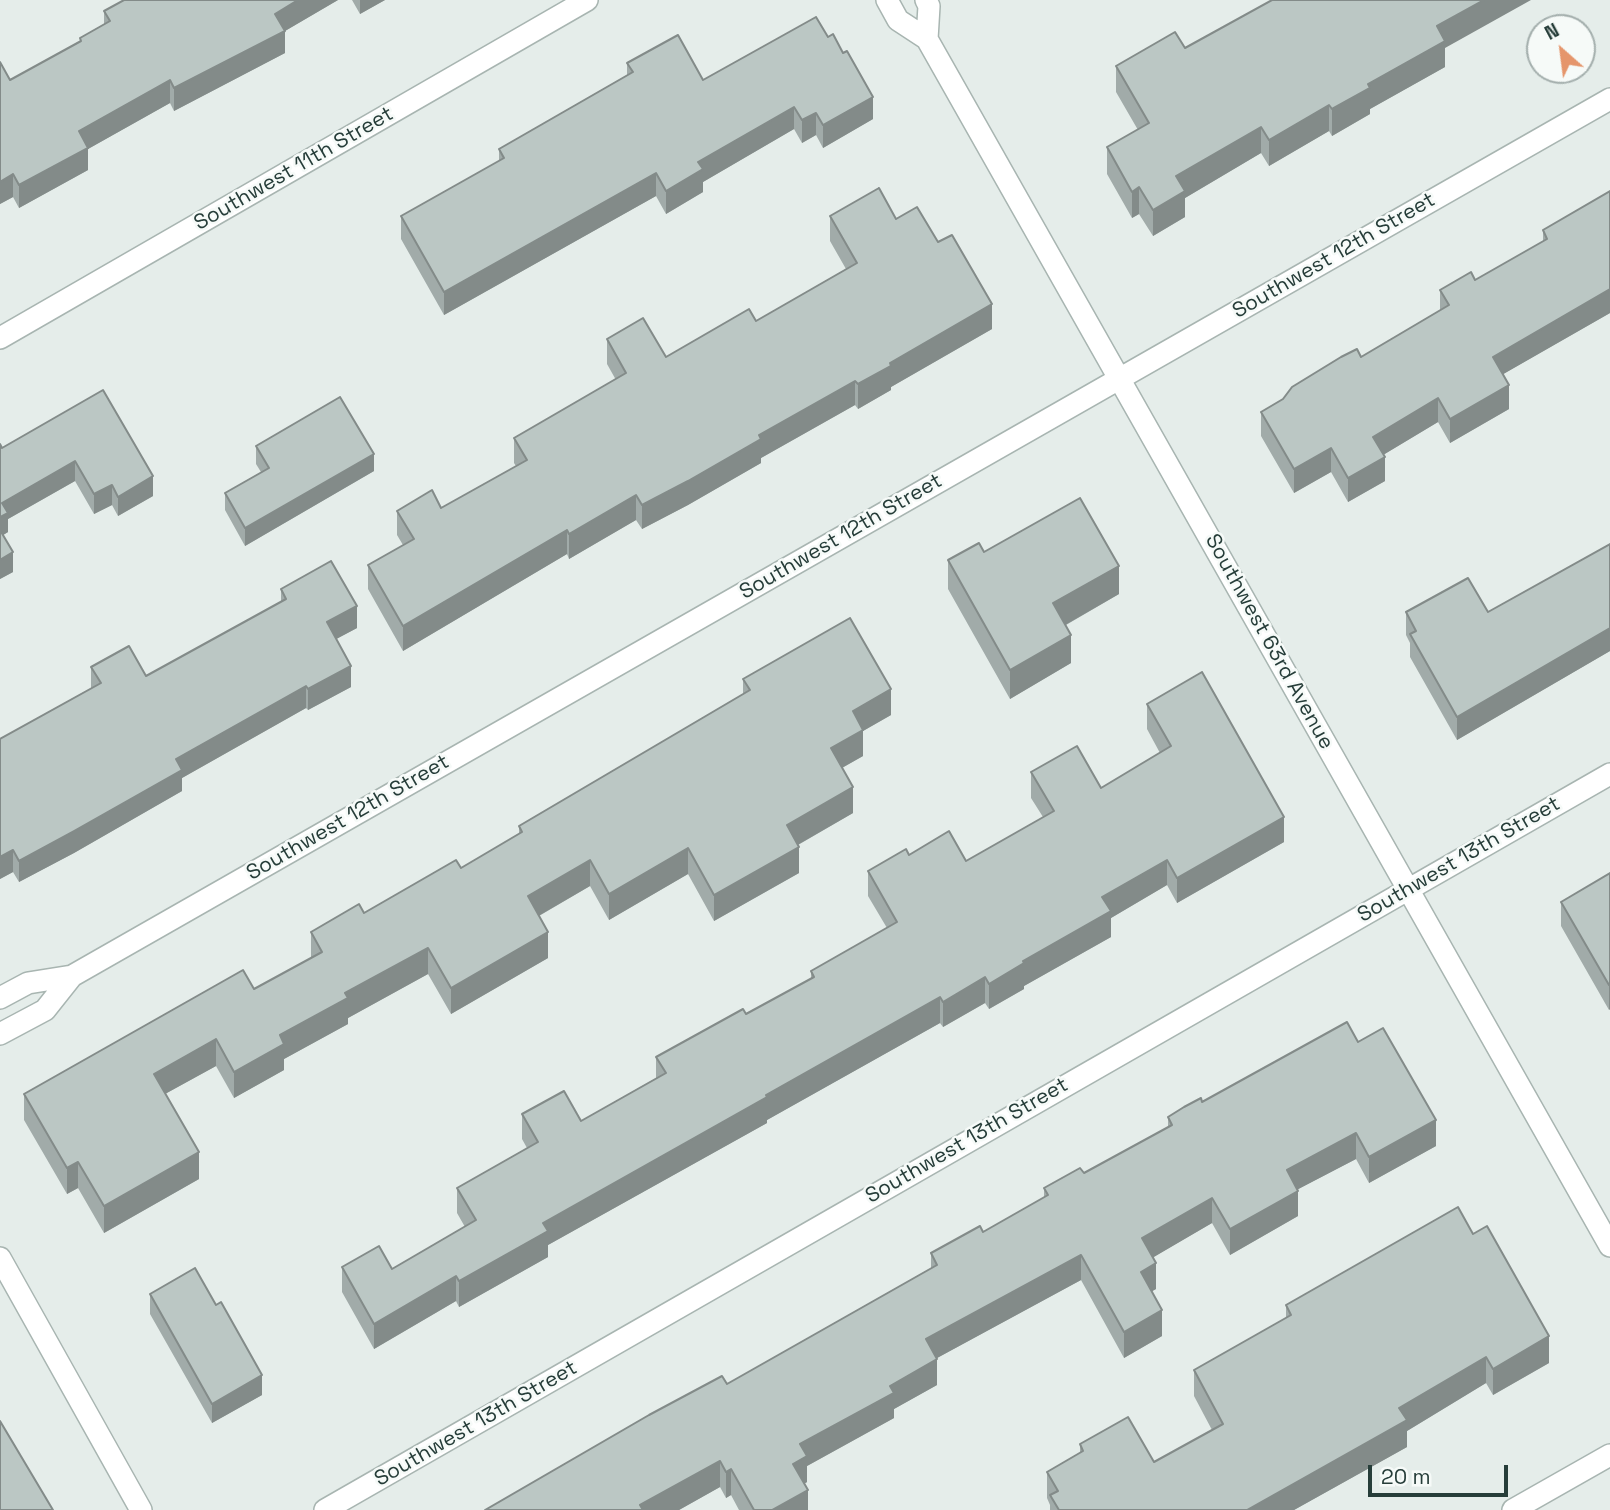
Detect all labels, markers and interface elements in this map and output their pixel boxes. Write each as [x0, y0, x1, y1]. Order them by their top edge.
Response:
north arrow [1526, 14, 1596, 84]
text: N [1540, 18, 1563, 46]
street label: Southwest 11th Street [190, 102, 398, 236]
street label: Southwest 12th Street [1228, 188, 1440, 324]
street label: Southwest 12th Street [735, 469, 947, 605]
street label: Southwest 63rd Avenue [1199, 530, 1339, 754]
street label: Southwest 12th Street [242, 750, 454, 886]
street label: Southwest 13th Street [1353, 792, 1565, 928]
street label: Southwest 13th Street [861, 1073, 1073, 1209]
street label: Southwest 13th Street [370, 1356, 582, 1492]
scale bar [1372, 1450, 1512, 1494]
text: 20 m [1381, 1463, 1431, 1490]

